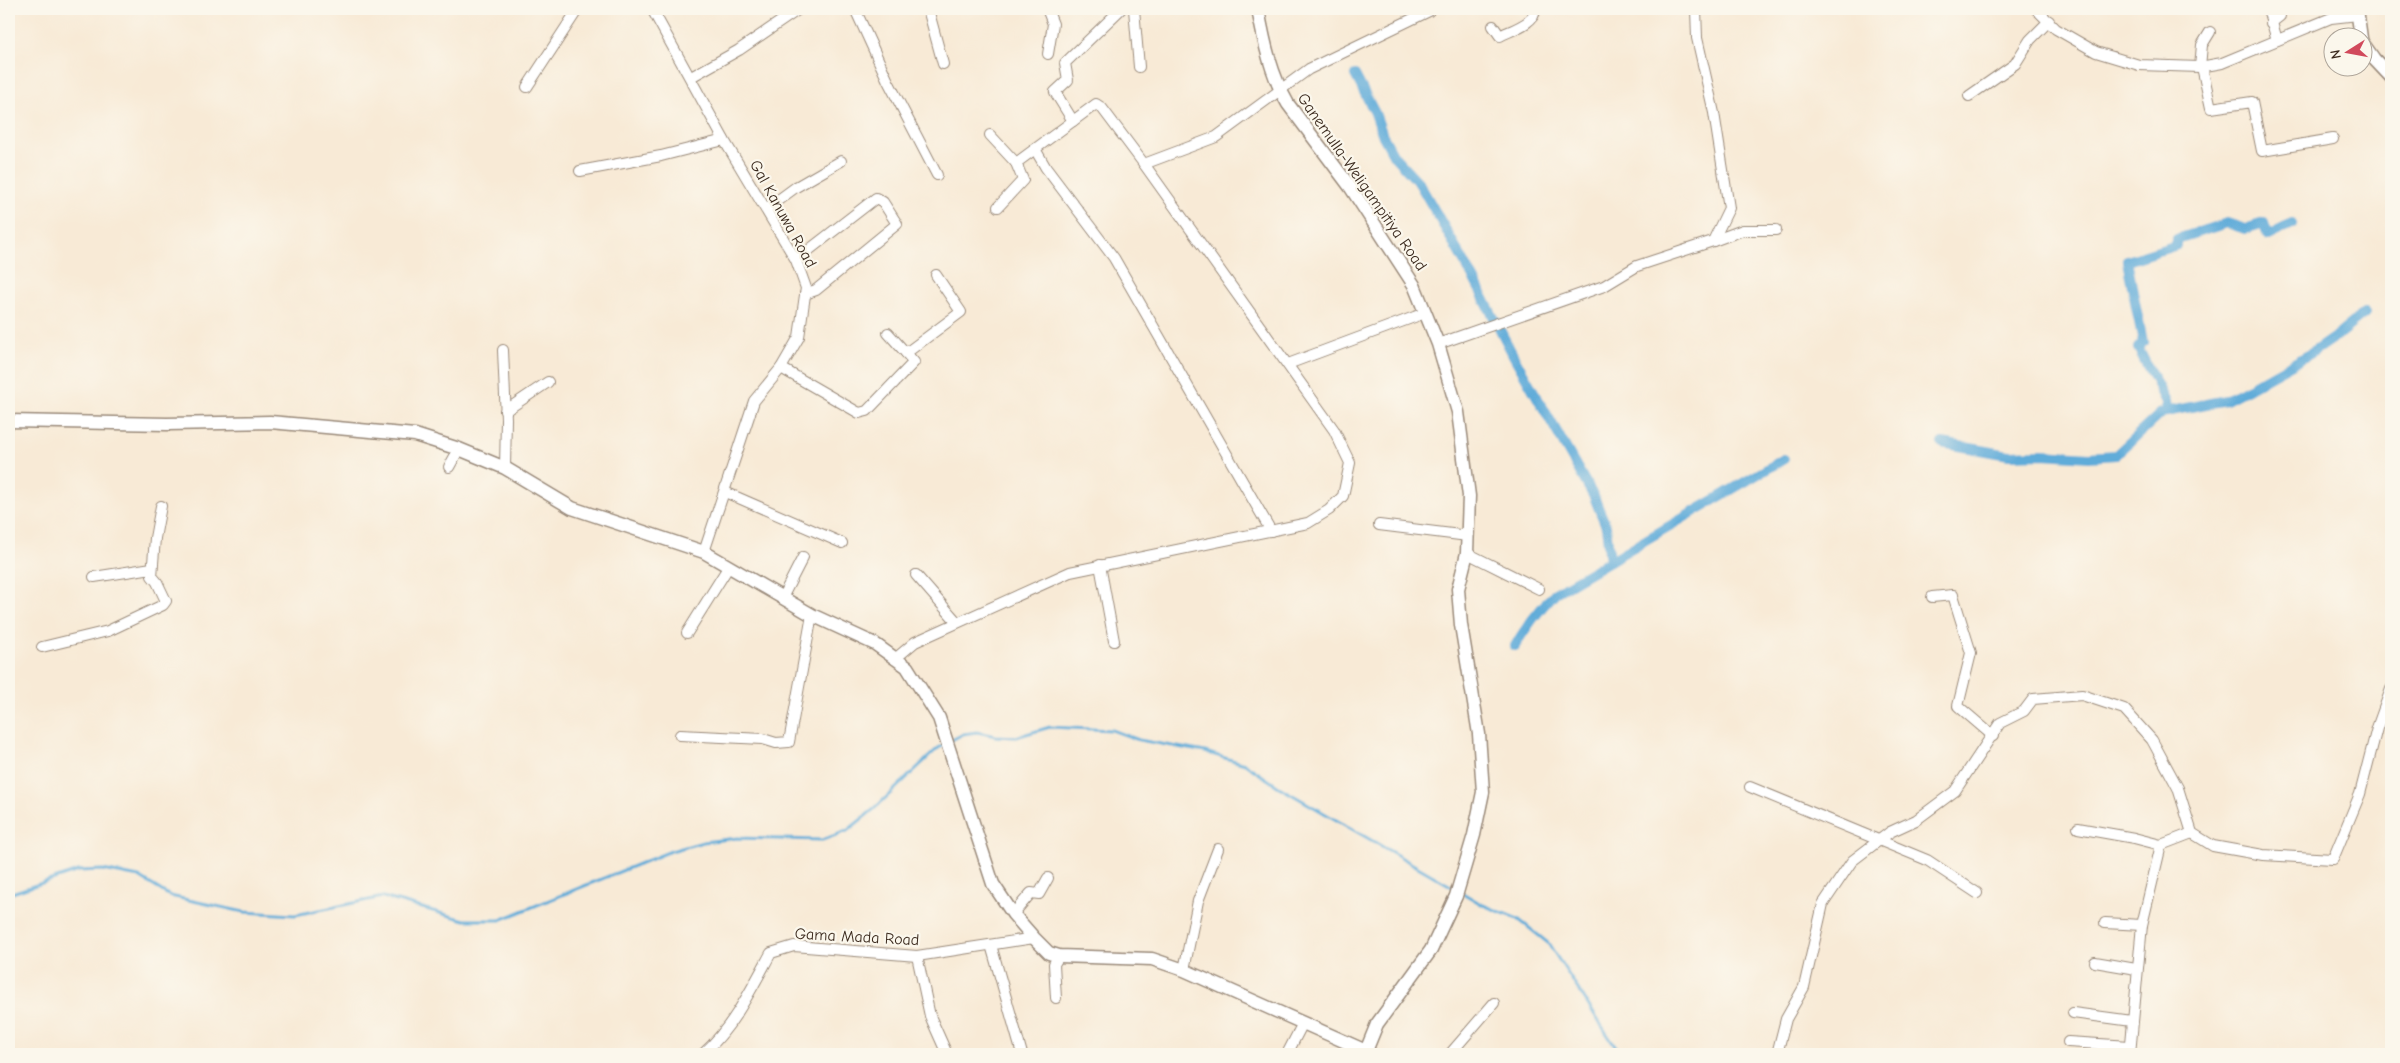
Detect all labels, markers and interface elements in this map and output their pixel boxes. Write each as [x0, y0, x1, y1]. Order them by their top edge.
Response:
north arrow [2322, 28, 2372, 78]
text: N [2327, 48, 2345, 60]
street label: Ganemulla-Weligampitiya Road [1294, 90, 1430, 274]
street label: Gal Kanuwa Road [746, 157, 820, 271]
street label: Gama Mada Road [794, 925, 920, 949]

